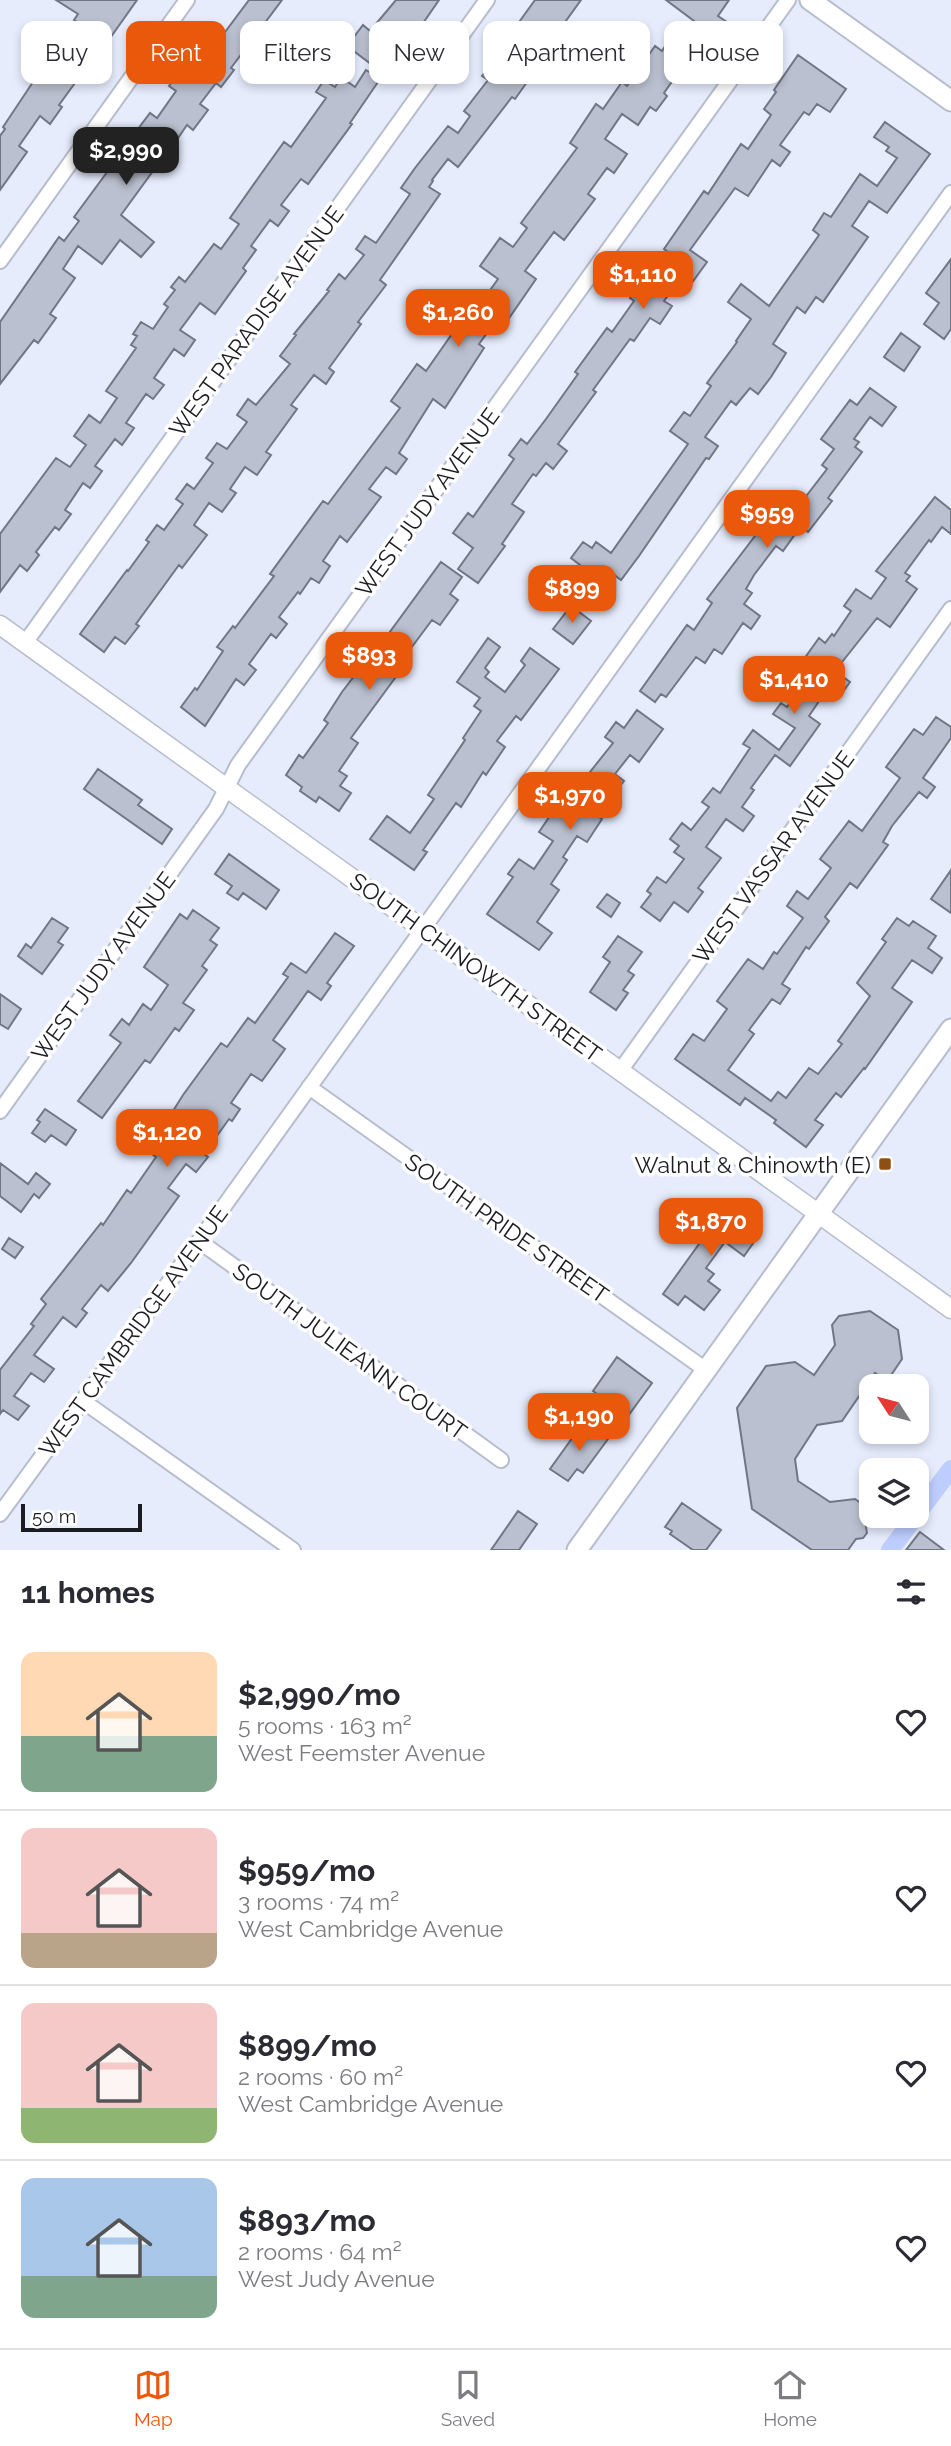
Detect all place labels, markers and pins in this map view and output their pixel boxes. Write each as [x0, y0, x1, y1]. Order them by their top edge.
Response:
pin: $2,990 [69, 128, 183, 187]
pin: $1,110 [586, 252, 700, 311]
pin: $1,260 [401, 290, 515, 349]
pin: $959 [726, 490, 808, 550]
pin: $899 [531, 566, 613, 625]
pin: $893 [328, 632, 410, 692]
pin: $1,410 [737, 656, 851, 716]
pin: $1,970 [513, 772, 627, 832]
pin: $1,120 [110, 1110, 224, 1169]
place label: Walnut & Chinowth (E) [635, 1151, 871, 1178]
marker: Walnut & Chinowth (E) [877, 1156, 893, 1172]
pin: $1,870 [654, 1198, 768, 1258]
pin: $1,190 [522, 1394, 636, 1453]

